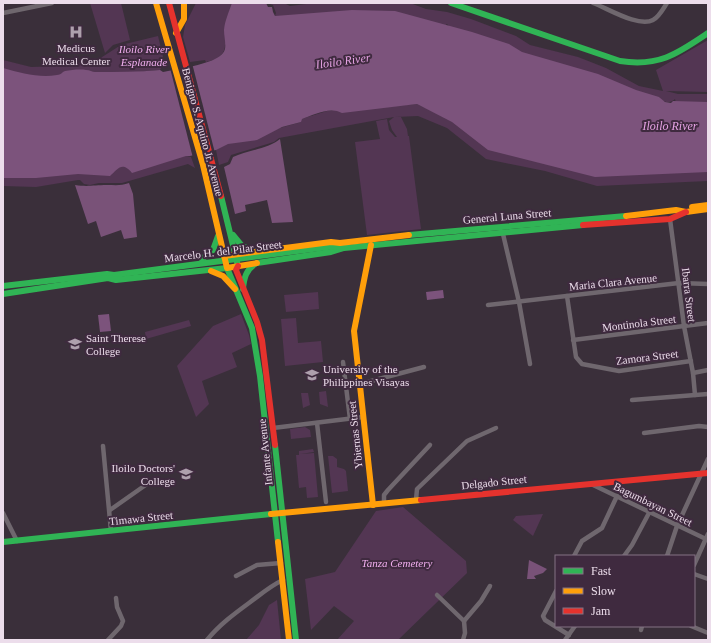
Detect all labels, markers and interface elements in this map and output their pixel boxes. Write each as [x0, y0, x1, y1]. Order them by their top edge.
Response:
hospital icon: Medicus Medical Center [68, 24, 84, 40]
place label: Medicus Medical Center [42, 42, 110, 67]
park label: Iloilo River Esplanade [118, 43, 170, 68]
water label: Iloilo River [314, 50, 372, 72]
street label: Benigno S. Aquino Jr. Avenue [180, 66, 226, 198]
water label: Iloilo River [642, 119, 698, 133]
street label: General Luna Street [462, 206, 552, 226]
street label: Marcelo H. del Pilar Street [164, 238, 282, 264]
street label: Ibarra Street [680, 267, 698, 323]
street label: Maria Clara Avenue [568, 271, 658, 293]
street label: Montinola Street [601, 313, 677, 333]
place label: Saint Therese College [86, 332, 146, 357]
school or university icon: Saint Therese College [67, 336, 83, 352]
street label: Zamora Street [615, 347, 679, 367]
place label: University of the Philippines Visayas [323, 363, 409, 388]
school or university icon: University of the Philippines Visayas [304, 367, 320, 383]
street label: Ybiernas Street [345, 400, 365, 470]
street label: Infante Avenue [256, 418, 274, 486]
place label: Iloilo Doctors' College [112, 462, 175, 487]
school or university icon: Iloilo Doctors' College [178, 466, 194, 482]
street label: Delgado Street [461, 473, 527, 491]
street label: Bagumbayan Street [612, 480, 694, 528]
street label: Timawa Street [109, 509, 173, 527]
legend [555, 555, 695, 627]
park label: Tanza Cemetery [362, 557, 433, 569]
text: Fast [591, 564, 612, 578]
text: Slow [591, 584, 616, 598]
text: Jam [591, 604, 611, 618]

